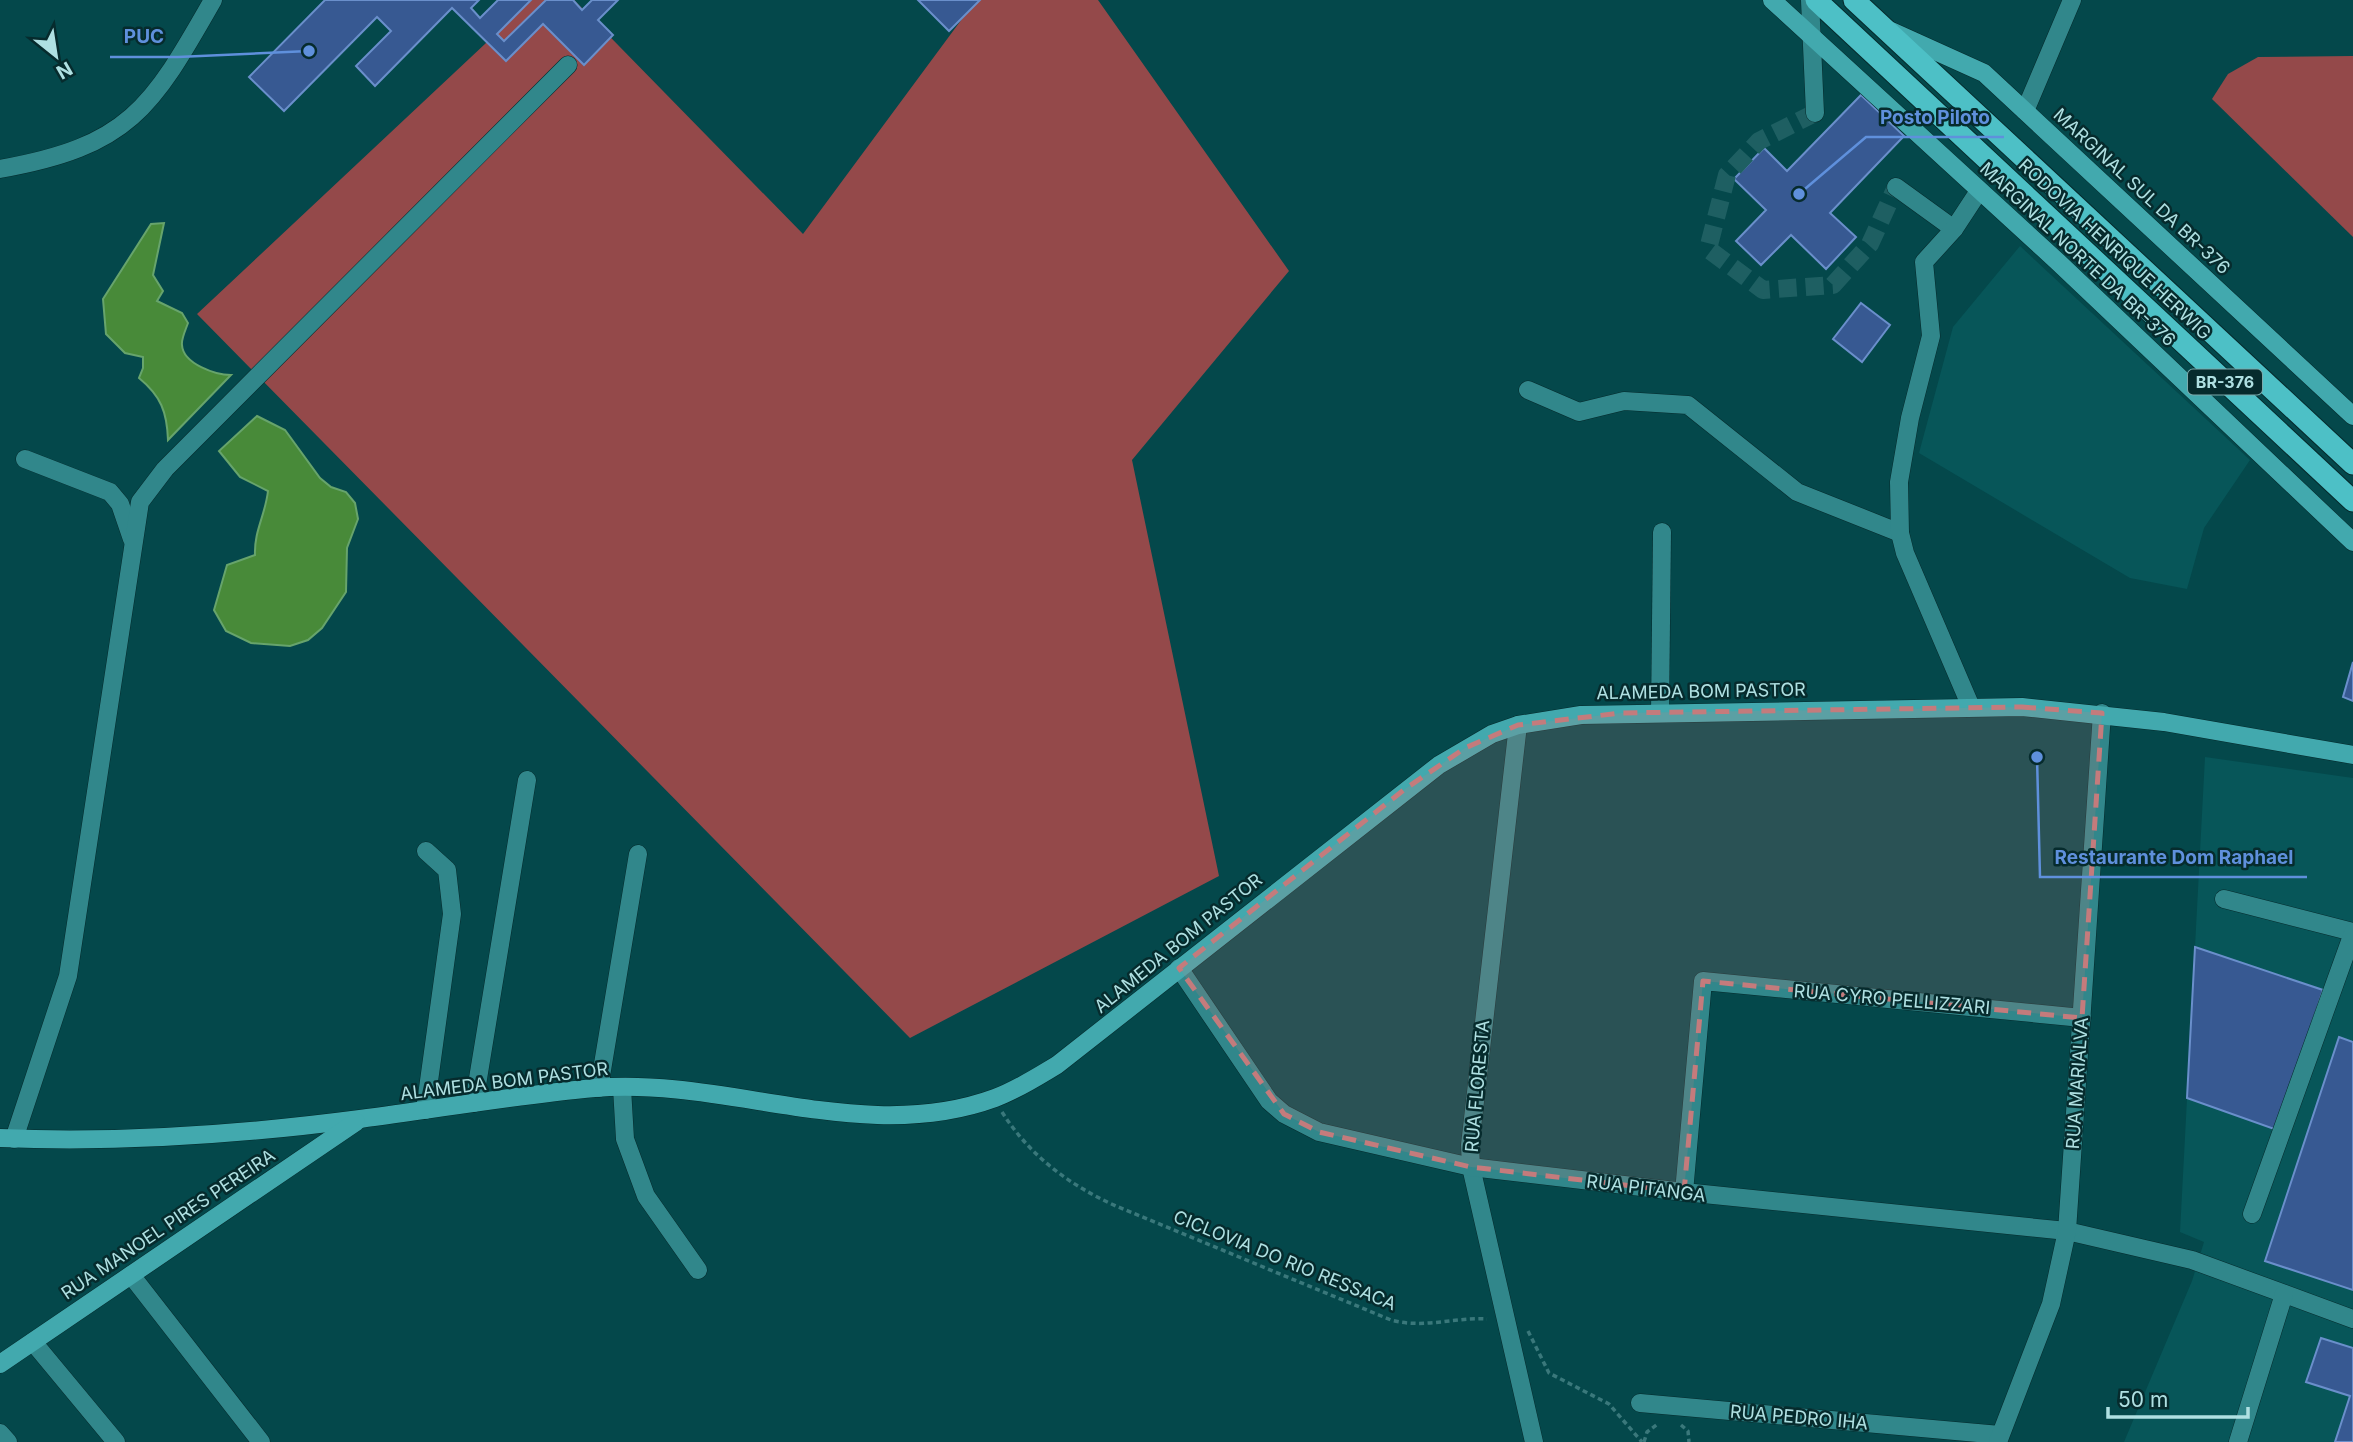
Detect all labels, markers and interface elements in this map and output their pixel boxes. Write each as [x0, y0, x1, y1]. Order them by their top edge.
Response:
callout: PUC [110, 17, 178, 57]
north arrow [21, 21, 91, 91]
text: PUC [124, 25, 164, 48]
text: N [52, 57, 76, 84]
callout: Posto Piloto [1866, 97, 2004, 137]
street label: MARGINAL SUL DA BR-376 [2049, 104, 2235, 278]
text: Posto Piloto [1880, 106, 1990, 129]
street label: RODOVIA HENRIQUE HERWIG [2015, 154, 2215, 344]
street label: MARGINAL NORTE DA BR-376 [1976, 158, 2180, 350]
road number: BR-376 [2188, 370, 2262, 394]
street label: ALAMEDA BOM PASTOR [1596, 679, 1806, 703]
callout: Restaurante Dom Raphael [2040, 837, 2307, 877]
text: Restaurante Dom Raphael [2055, 846, 2293, 869]
street label: ALAMEDA BOM PASTOR [1090, 869, 1266, 1017]
street label: RUA CYRO PELLIZZARI [1793, 980, 1991, 1018]
street label: RUA MARIALVA [2062, 1016, 2092, 1150]
street label: RUA FLORESTA [1461, 1019, 1493, 1153]
street label: ALAMEDA BOM PASTOR [399, 1058, 610, 1104]
street label: RUA MANOEL PIRES PEREIRA [57, 1145, 279, 1303]
street label: RUA PITANGA [1585, 1170, 1707, 1206]
street label: CICLOVIA DO RIO RESSACA [1171, 1206, 1399, 1314]
scale bar [2108, 1376, 2248, 1420]
text: 50 m [2118, 1387, 2168, 1412]
street label: RUA PEDRO IHA [1729, 1401, 1869, 1433]

